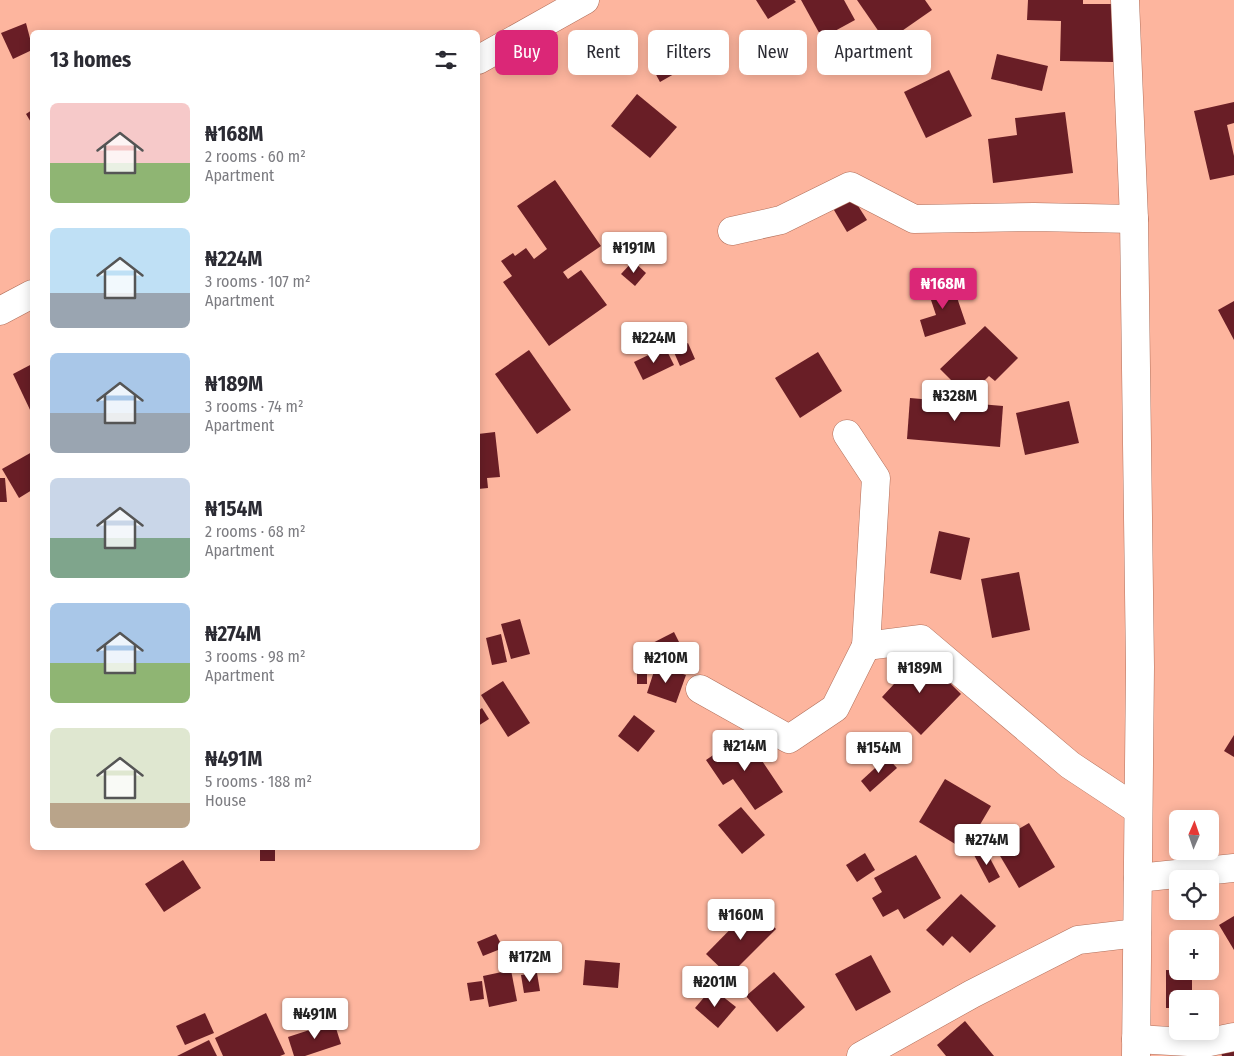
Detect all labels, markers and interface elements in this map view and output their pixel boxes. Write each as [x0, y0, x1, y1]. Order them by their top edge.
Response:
chip: Buy [495, 30, 558, 75]
chip: Rent [568, 30, 638, 75]
chip: Filters [648, 30, 729, 75]
chip: New [739, 30, 807, 75]
chip: Apartment [817, 30, 931, 75]
icon: filters [432, 46, 460, 74]
text: 13 homes [50, 47, 131, 73]
text: ₦168M [205, 121, 263, 147]
icon: home [90, 123, 150, 183]
text: 2 rooms · 60 m² [205, 147, 306, 166]
text: Apartment [205, 166, 274, 185]
pin: ₦191M [599, 232, 669, 274]
text: ₦191M [613, 238, 655, 257]
text: ₦224M [205, 246, 262, 272]
icon: home [90, 248, 150, 308]
pin: ₦168M [908, 268, 978, 310]
text: 3 rooms · 107 m² [205, 272, 311, 291]
text: ₦168M [921, 274, 965, 293]
text: Apartment [205, 291, 274, 310]
pin: ₦224M [619, 322, 689, 364]
text: ₦224M [632, 328, 676, 347]
text: ₦189M [205, 371, 263, 397]
icon: home [90, 373, 150, 433]
pin: ₦328M [920, 380, 990, 422]
text: ₦328M [933, 386, 977, 405]
text: 3 rooms · 74 m² [205, 397, 303, 416]
text: Apartment [205, 416, 274, 435]
text: ₦154M [205, 496, 263, 522]
icon: home [90, 498, 150, 558]
text: 2 rooms · 68 m² [205, 522, 306, 541]
text: Apartment [205, 541, 274, 560]
text: ₦274M [205, 621, 261, 647]
icon: home [90, 623, 150, 683]
pin: ₦210M [631, 642, 701, 684]
text: 3 rooms · 98 m² [205, 647, 306, 666]
text: ₦210M [644, 648, 688, 667]
pin: ₦189M [885, 652, 955, 694]
text: ₦189M [898, 658, 942, 677]
text: Apartment [205, 666, 274, 685]
pin: ₦214M [710, 730, 780, 772]
pin: ₦154M [844, 732, 914, 774]
text: ₦214M [723, 736, 767, 755]
text: ₦154M [857, 738, 901, 757]
text: ₦491M [205, 746, 262, 772]
icon: home [90, 748, 150, 808]
text: 5 rooms · 188 m² [205, 772, 312, 791]
text: House [205, 791, 246, 810]
north arrow [1169, 810, 1219, 860]
map controls [1169, 810, 1219, 1040]
pin: ₦274M [952, 824, 1022, 866]
text: ₦274M [966, 830, 1008, 849]
button: locate [1169, 870, 1219, 920]
pin: ₦160M [706, 898, 776, 941]
text: ₦160M [719, 905, 763, 924]
button: + [1169, 930, 1219, 980]
pin: ₦172M [495, 940, 565, 983]
text: ₦172M [509, 947, 551, 966]
pin: ₦201M [680, 966, 750, 1008]
text: ₦201M [693, 972, 737, 991]
button: − [1169, 990, 1219, 1040]
pin: ₦491M [280, 998, 350, 1040]
text: ₦491M [293, 1004, 337, 1023]

